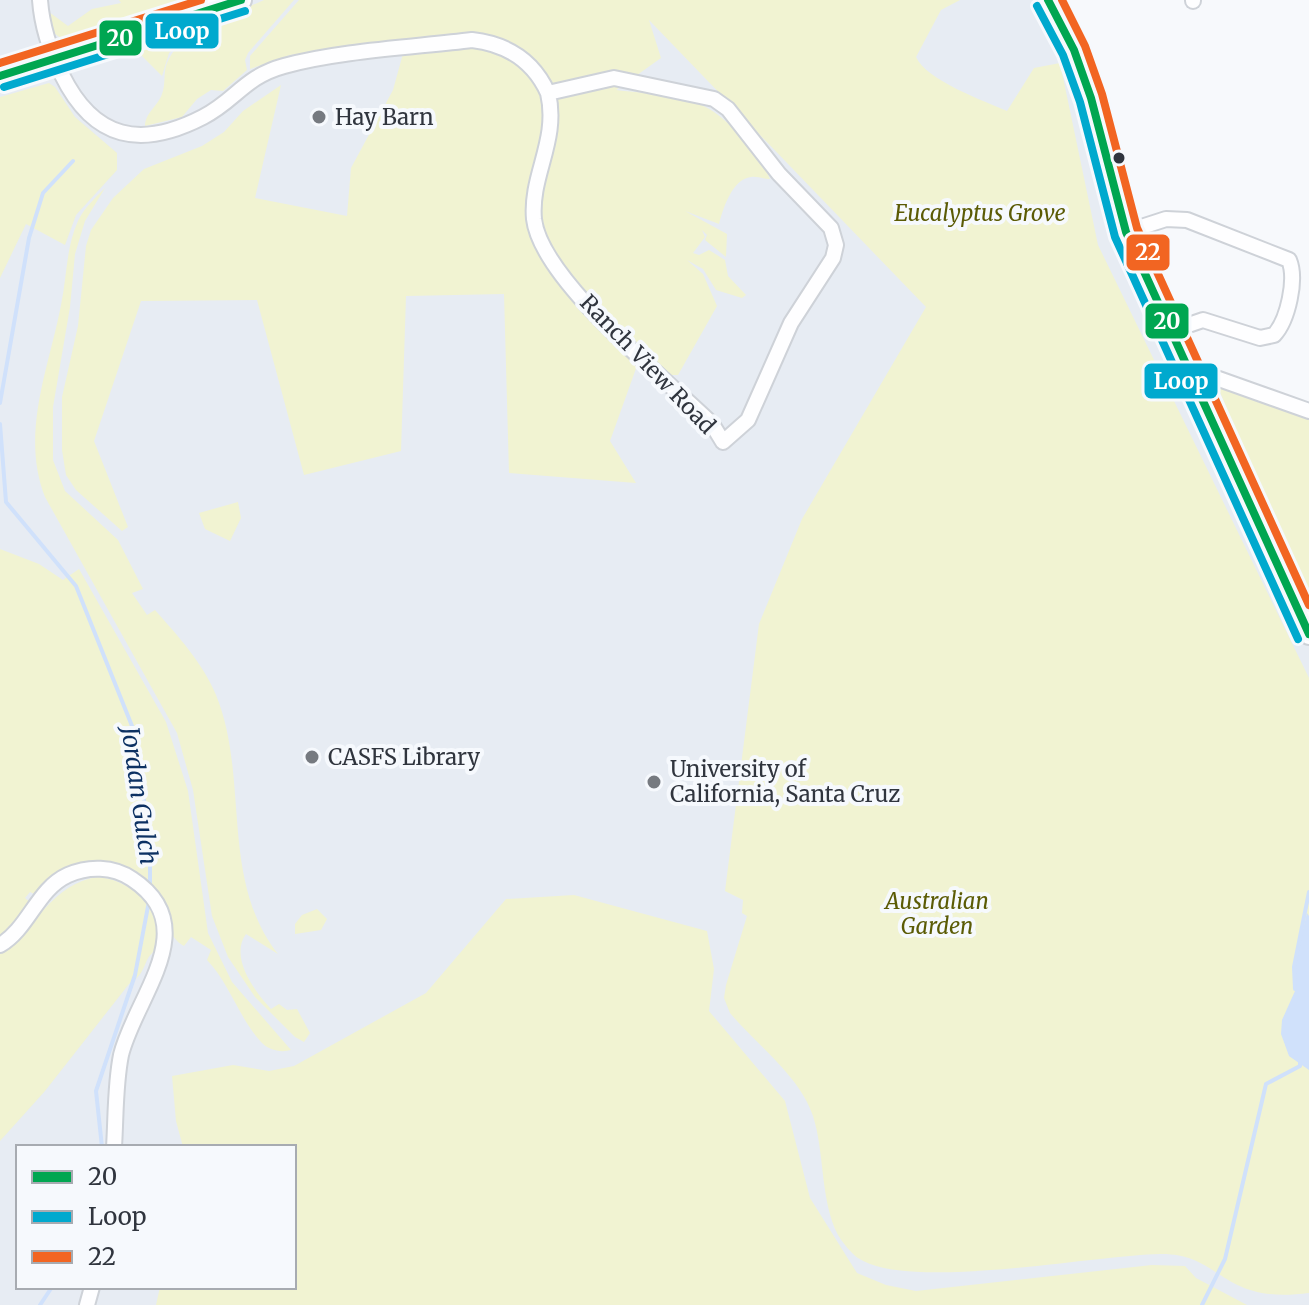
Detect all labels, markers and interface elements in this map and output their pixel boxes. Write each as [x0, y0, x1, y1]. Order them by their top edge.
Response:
line badge: Loop [144, 12, 220, 50]
text: Loop [154, 17, 210, 45]
line badge: 20 [98, 19, 143, 57]
text: 20 [106, 24, 134, 52]
place label: Hay Barn [335, 103, 434, 131]
marker: Hay Barn [310, 108, 328, 126]
unlabelled marker [1111, 150, 1127, 166]
park label: Eucalyptus Grove [894, 199, 1066, 227]
line badge: 22 [1125, 233, 1171, 272]
text: 22 [1135, 238, 1161, 266]
street label: Ranch View Road [574, 289, 722, 439]
line badge: 20 [1144, 302, 1190, 340]
text: 20 [1153, 307, 1181, 335]
line badge: Loop [1143, 362, 1219, 400]
text: Loop [1153, 367, 1209, 395]
water label: Jordan Gulch [114, 722, 165, 867]
place label: CASFS Library [328, 743, 480, 771]
marker: CASFS Library [303, 748, 321, 766]
place label: University of California, Santa Cruz [670, 755, 900, 808]
marker: University of California, Santa Cruz [645, 773, 663, 791]
park label: Australian Garden [883, 887, 989, 940]
legend [16, 1145, 296, 1289]
text: 20 [88, 1161, 117, 1192]
text: Loop [88, 1201, 147, 1232]
text: 22 [88, 1241, 116, 1272]

